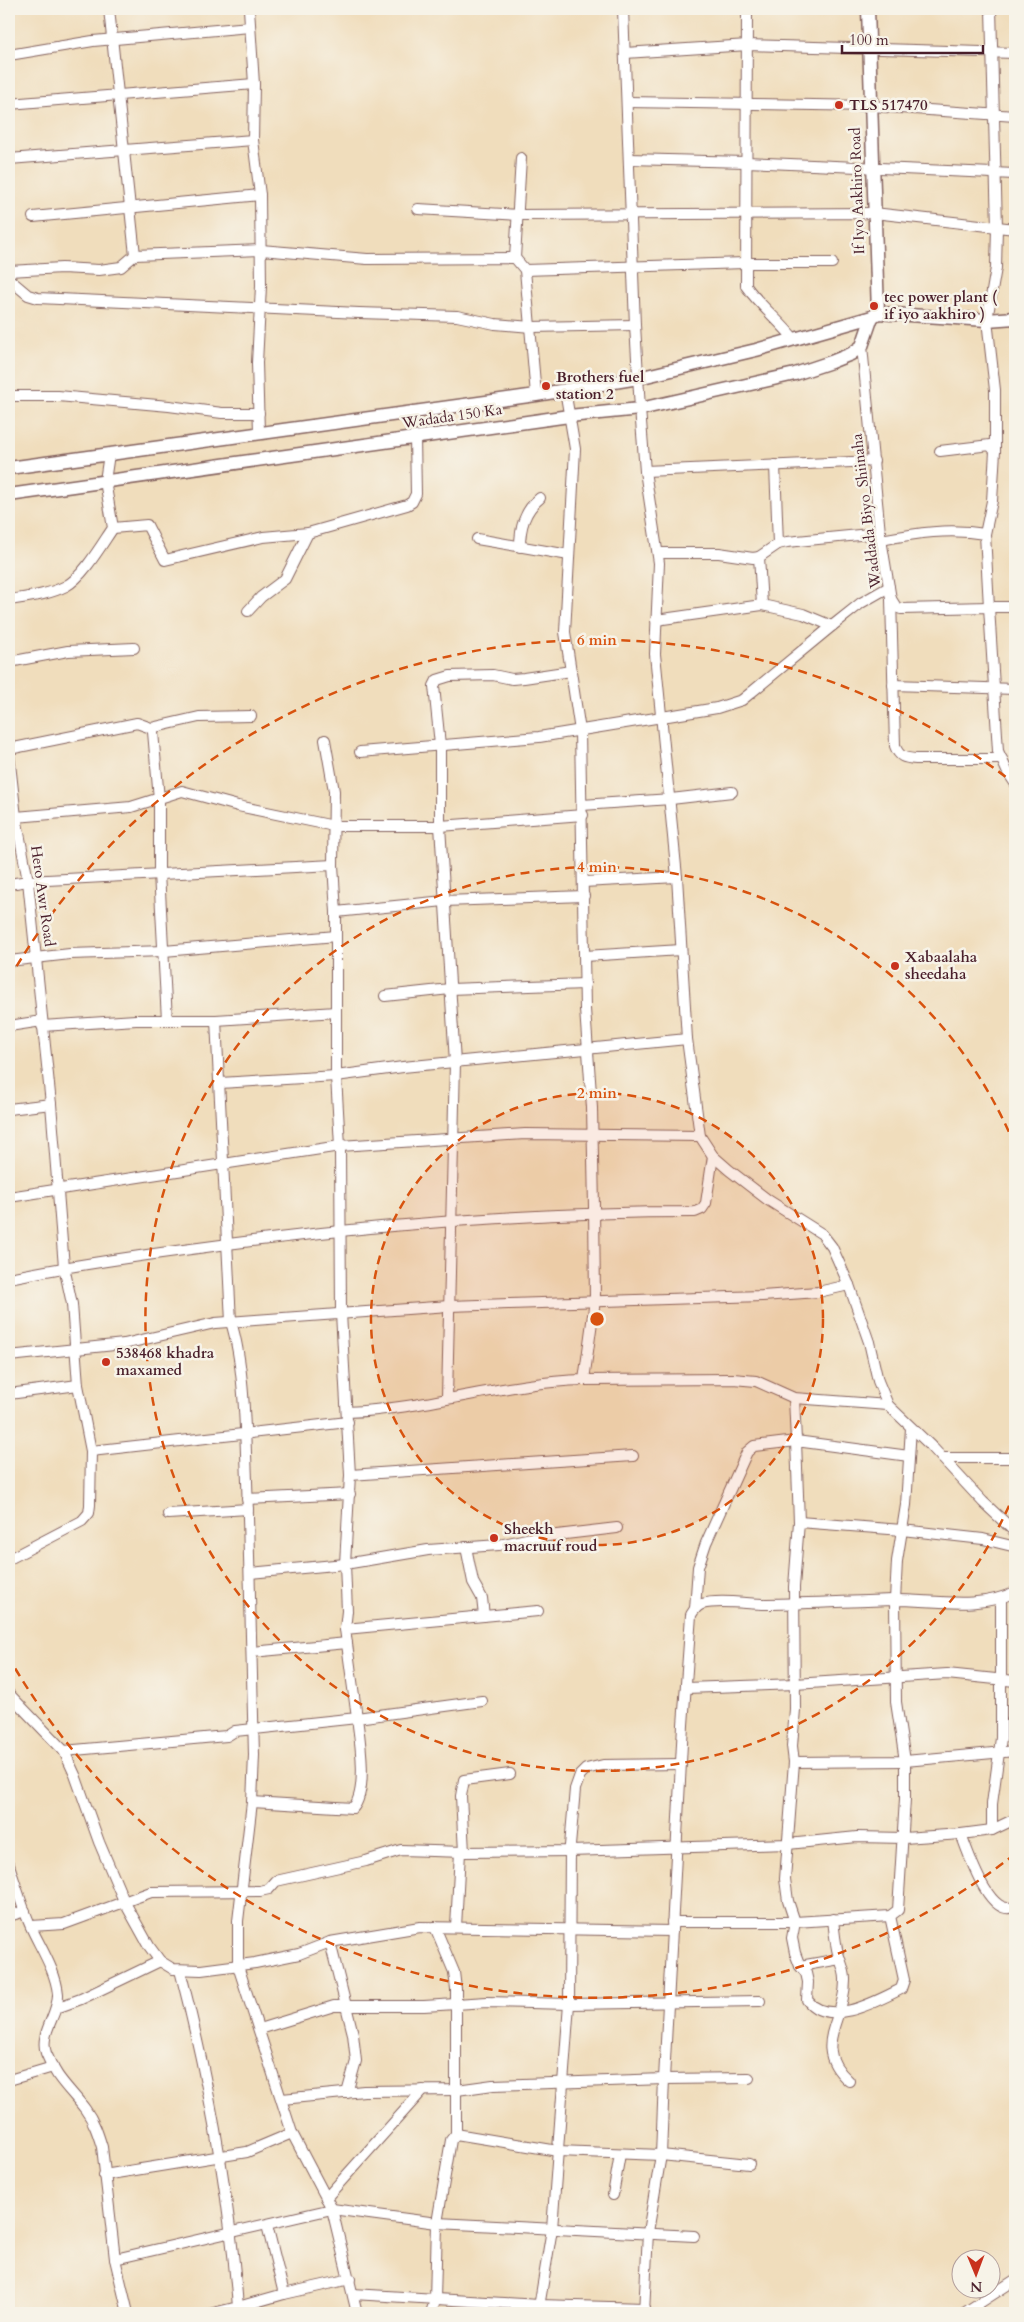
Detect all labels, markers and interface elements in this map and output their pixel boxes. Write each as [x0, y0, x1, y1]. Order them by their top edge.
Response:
scale bar [842, 22, 983, 54]
text: 100 m [849, 30, 889, 50]
place label: TLS 517470 [849, 95, 928, 115]
marker: TLS 517470 [833, 99, 845, 111]
street label: If Iyo Aakhiro Road [845, 127, 869, 255]
place label: tec power plant ( if iyo aakhiro ) [884, 287, 997, 324]
marker: tec power plant ( if iyo aakhiro ) [868, 300, 880, 312]
place label: Brothers fuel station 2 [556, 367, 645, 404]
marker: Brothers fuel station 2 [540, 380, 552, 392]
street label: Wadada 150 Ka [400, 399, 504, 433]
street label: Waddada Biyo_Shiinaha [847, 432, 886, 591]
text: 6 min [577, 630, 617, 650]
street label: Hero Awr Road [26, 844, 60, 948]
text: 4 min [577, 857, 617, 877]
place label: Xabaalaha sheedaha [905, 947, 978, 984]
marker: Xabaalaha sheedaha [889, 960, 901, 972]
text: 2 min [577, 1083, 617, 1103]
centre of rings [588, 1310, 606, 1328]
place label: 538468 khadra maxamed [116, 1343, 215, 1380]
marker: 538468 khadra maxamed [100, 1356, 112, 1368]
place label: Sheekh macruuf roud [504, 1519, 598, 1556]
marker: Sheekh macruuf roud [488, 1532, 500, 1544]
north arrow [952, 2250, 1002, 2300]
text: N [970, 2277, 982, 2296]

